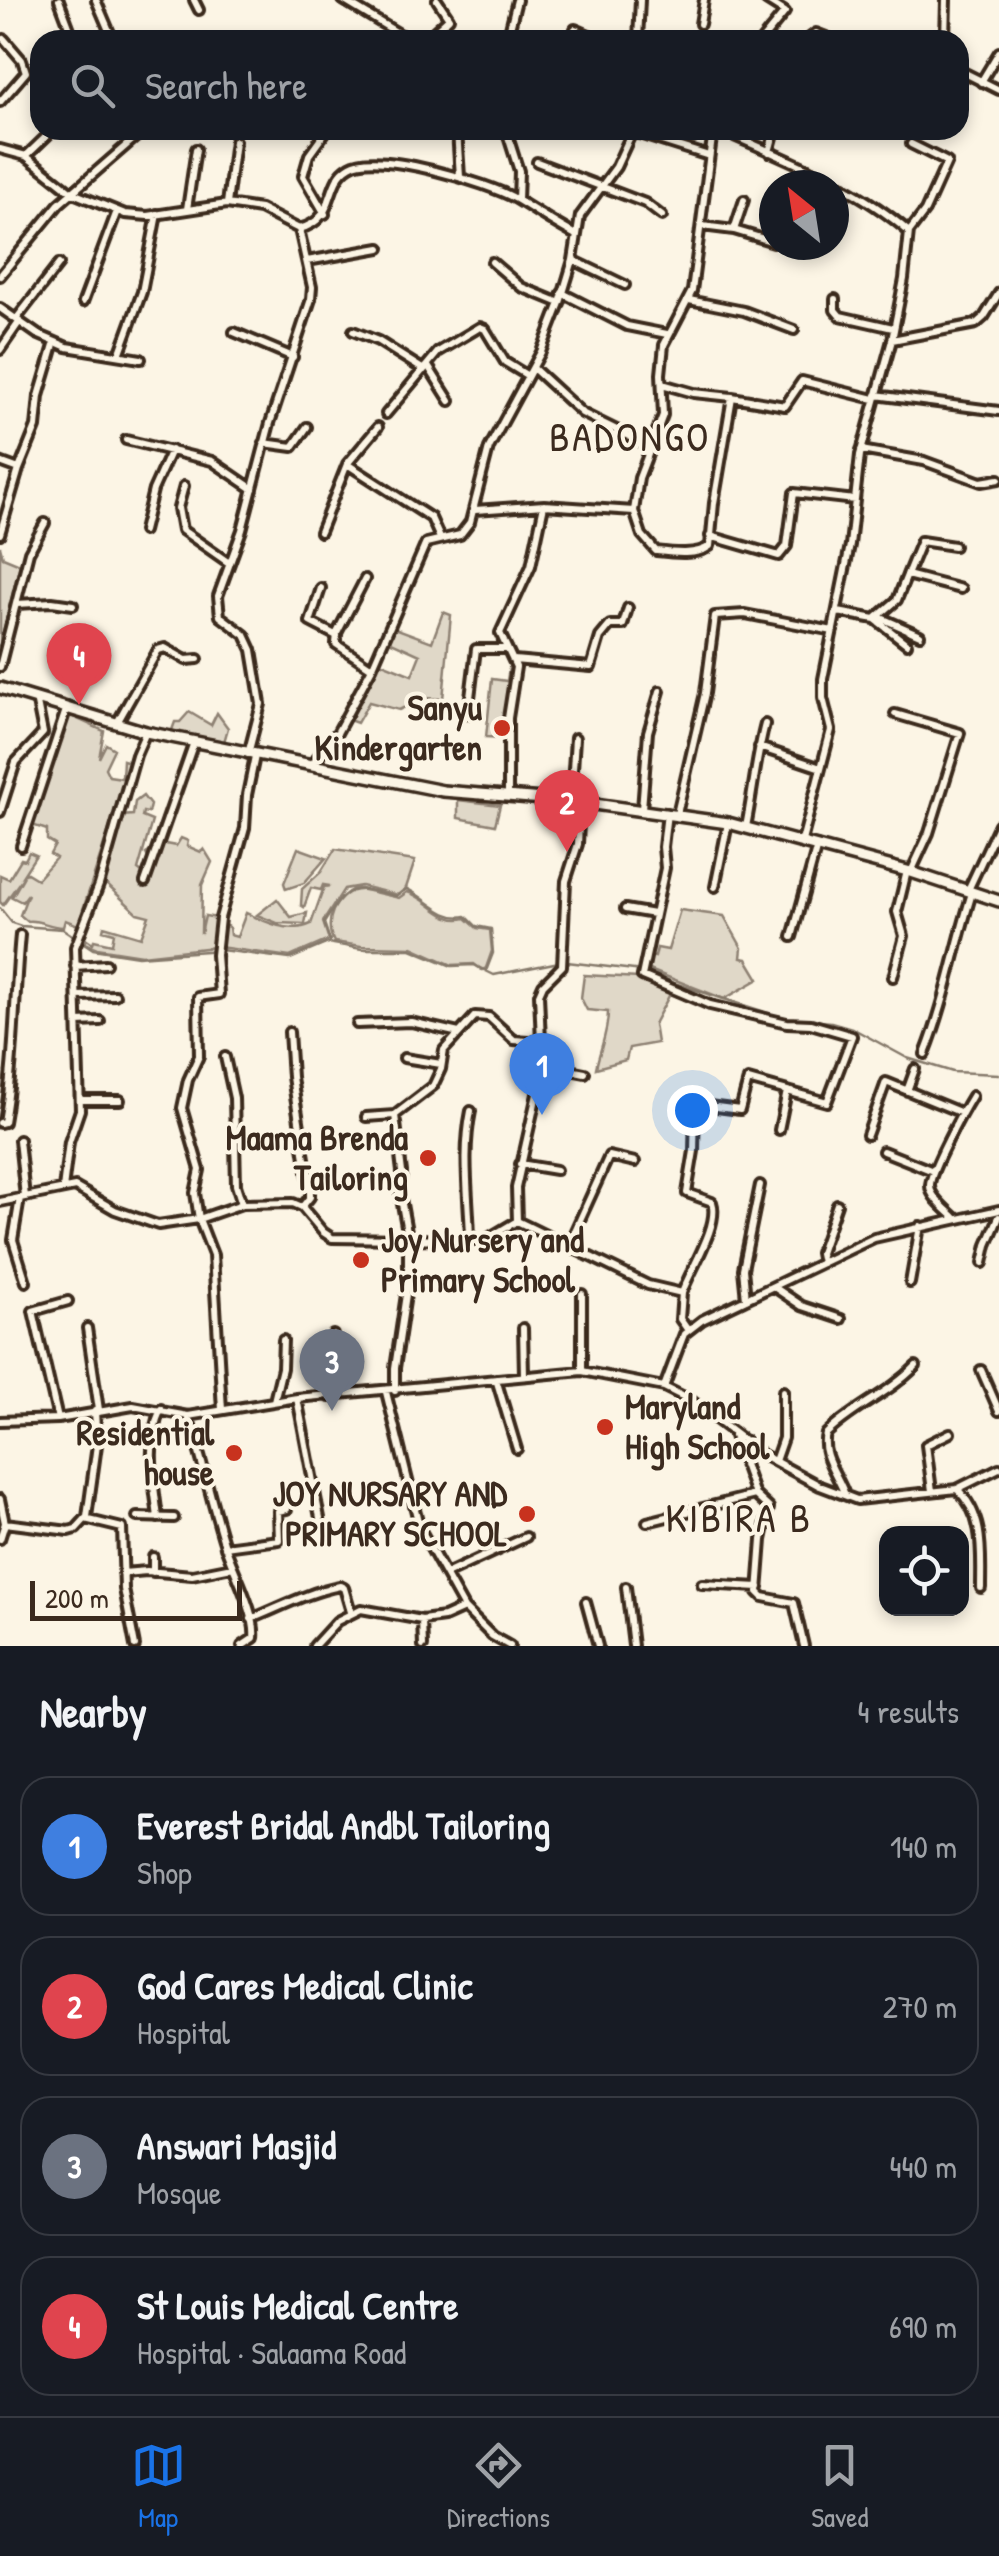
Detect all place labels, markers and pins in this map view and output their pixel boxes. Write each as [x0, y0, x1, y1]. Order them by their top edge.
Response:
pin: 4 [46, 622, 112, 705]
place label: Sanyu Kindergarten [314, 684, 482, 772]
marker: Sanyu Kindergarten [491, 717, 513, 739]
pin: 2 [534, 770, 600, 852]
pin: 1 [510, 1032, 574, 1115]
place label: Maama Brenda Tailoring [226, 1114, 408, 1202]
marker: Maama Brenda Tailoring [417, 1147, 439, 1169]
place label: Joy Nursery and Primary School [381, 1216, 584, 1304]
marker: Joy Nursery and Primary School [350, 1249, 372, 1271]
pin: 3 [300, 1328, 364, 1411]
place label: Maryland High School [625, 1383, 770, 1471]
place label: Residential house [77, 1409, 215, 1496]
marker: Maryland High School [594, 1416, 616, 1438]
marker: Residential house [223, 1442, 245, 1464]
place label: JOY NURSARY AND PRIMARY SCHOOL [272, 1470, 507, 1557]
marker: JOY NURSARY AND PRIMARY SCHOOL [516, 1503, 538, 1525]

